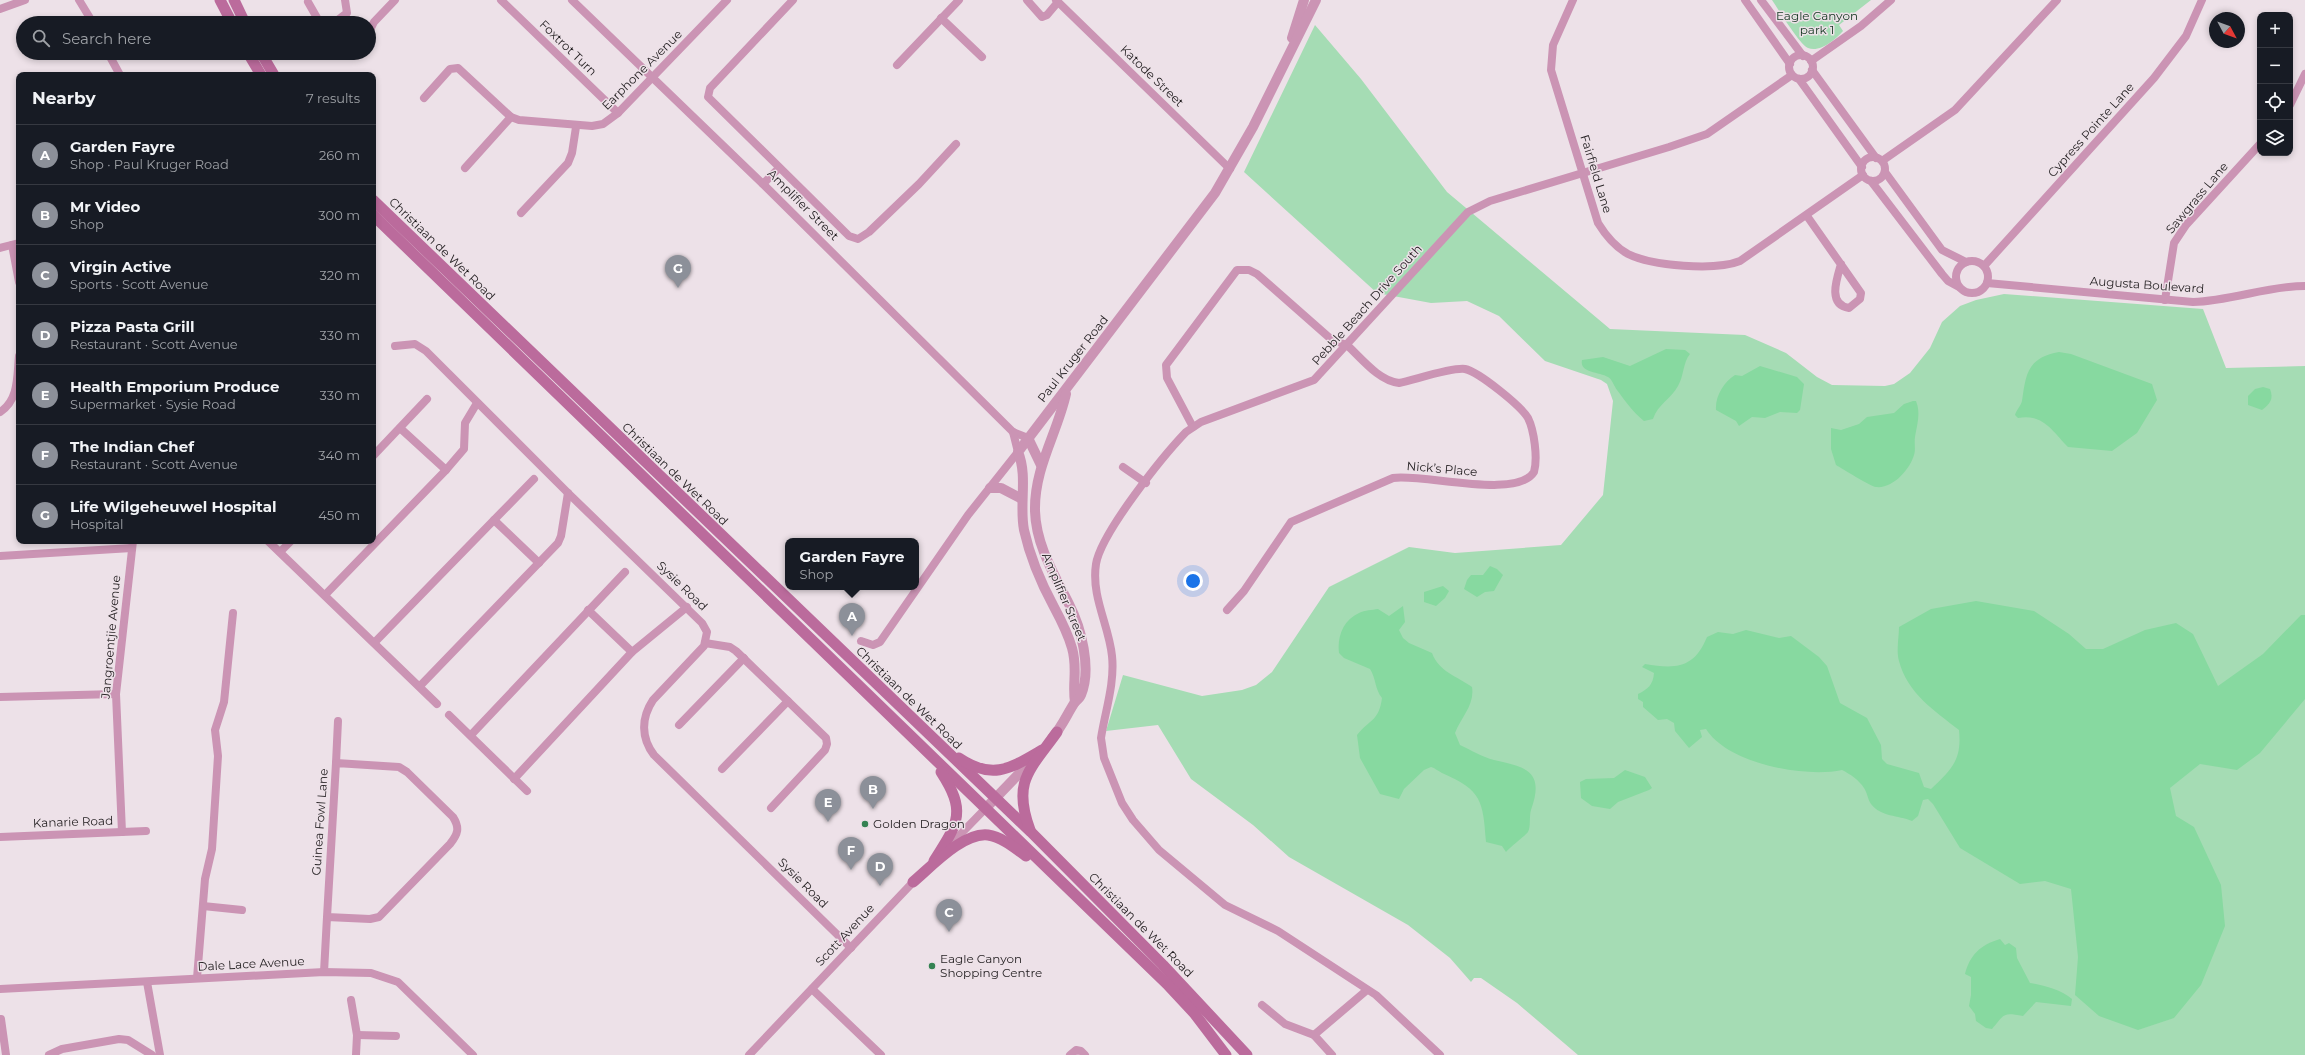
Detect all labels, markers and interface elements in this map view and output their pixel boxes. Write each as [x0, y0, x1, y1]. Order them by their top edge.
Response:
park label: Eagle Canyon park 1 [1776, 8, 1858, 37]
north arrow [2209, 12, 2245, 48]
map controls [2257, 12, 2293, 156]
button: + [2257, 12, 2293, 48]
search box [16, 16, 376, 60]
street label: Foxtrot Turn [537, 17, 600, 79]
street label: Earphone Avenue [598, 26, 685, 113]
icon: search [30, 27, 52, 49]
text: Search here [62, 29, 151, 48]
street label: Katode Street [1117, 42, 1187, 110]
button: − [2257, 48, 2293, 84]
street label: Cypress Pointe Lane [2044, 79, 2137, 180]
button: locate [2257, 84, 2293, 120]
text: Nearby [32, 88, 96, 108]
text: 7 results [306, 90, 360, 106]
button: layers [2257, 120, 2293, 156]
street label: Fairfield Lane [1577, 133, 1616, 215]
text: Garden Fayre [70, 137, 175, 156]
text: A [40, 147, 50, 163]
text: 260 m [319, 147, 360, 163]
text: Shop · Paul Kruger Road [70, 156, 229, 172]
street label: Sawgrass Lane [2162, 159, 2231, 236]
street label: Amplifier Street [765, 166, 842, 243]
street label: Christiaan de Wet Road [386, 194, 499, 303]
text: Mr Video [70, 197, 140, 216]
text: B [40, 207, 50, 223]
text: 300 m [318, 207, 360, 223]
text: Shop [70, 216, 104, 232]
street label: Pebble Beach Drive South [1308, 241, 1425, 368]
pin: G [665, 255, 691, 288]
text: Virgin Active [70, 257, 171, 276]
text: C [40, 267, 50, 283]
text: 320 m [320, 267, 360, 283]
street label: Augusta Boulevard [2089, 273, 2205, 296]
text: Sports · Scott Avenue [70, 276, 208, 292]
street label: Paul Kruger Road [1034, 312, 1111, 405]
text: Pizza Pasta Grill [70, 317, 195, 336]
text: D [40, 327, 50, 343]
text: 330 m [320, 327, 360, 343]
text: Restaurant · Scott Avenue [70, 336, 238, 352]
text: Health Emporium Produce [70, 377, 279, 396]
text: E [41, 387, 49, 403]
text: 330 m [320, 387, 360, 403]
text: Supermarket · Sysie Road [70, 396, 236, 412]
street label: Christiaan de Wet Road [619, 419, 732, 528]
text: The Indian Chef [70, 437, 194, 456]
text: F [41, 447, 49, 463]
text: 340 m [318, 447, 360, 463]
text: Restaurant · Scott Avenue [70, 456, 238, 472]
street label: Nick’s Place [1406, 458, 1478, 479]
text: Life Wilgeheuwel Hospital [70, 497, 276, 516]
text: G [40, 507, 50, 523]
text: 450 m [318, 507, 360, 523]
text: Hospital [70, 516, 123, 532]
popup [785, 538, 919, 590]
text: Garden Fayre [800, 547, 904, 566]
street label: Amplifier Street [1039, 550, 1090, 643]
street label: Sysie Road [654, 558, 711, 613]
text: Shop [800, 566, 833, 582]
your location [1183, 571, 1203, 591]
street label: Jangroentjie Avenue [98, 575, 123, 700]
pin: A [839, 603, 865, 636]
street label: Christiaan de Wet Road [853, 643, 966, 752]
street label: Guinea Fowl Lane [308, 768, 331, 876]
pin: B [860, 776, 886, 809]
pin: E [815, 789, 841, 822]
street label: Kanarie Road [33, 813, 113, 830]
place label: Golden Dragon [873, 816, 965, 831]
marker: Golden Dragon [860, 819, 870, 829]
pin: F [838, 837, 864, 870]
pin: D [867, 853, 893, 886]
street label: Sysie Road [775, 854, 832, 911]
street label: Christiaan de Wet Road [1086, 869, 1197, 980]
pin: C [936, 899, 962, 932]
street label: Scott Avenue [812, 900, 877, 969]
place label: Eagle Canyon Shopping Centre [940, 951, 1042, 980]
street label: Dale Lace Avenue [197, 953, 305, 974]
marker: Eagle Canyon Shopping Centre [927, 961, 937, 971]

